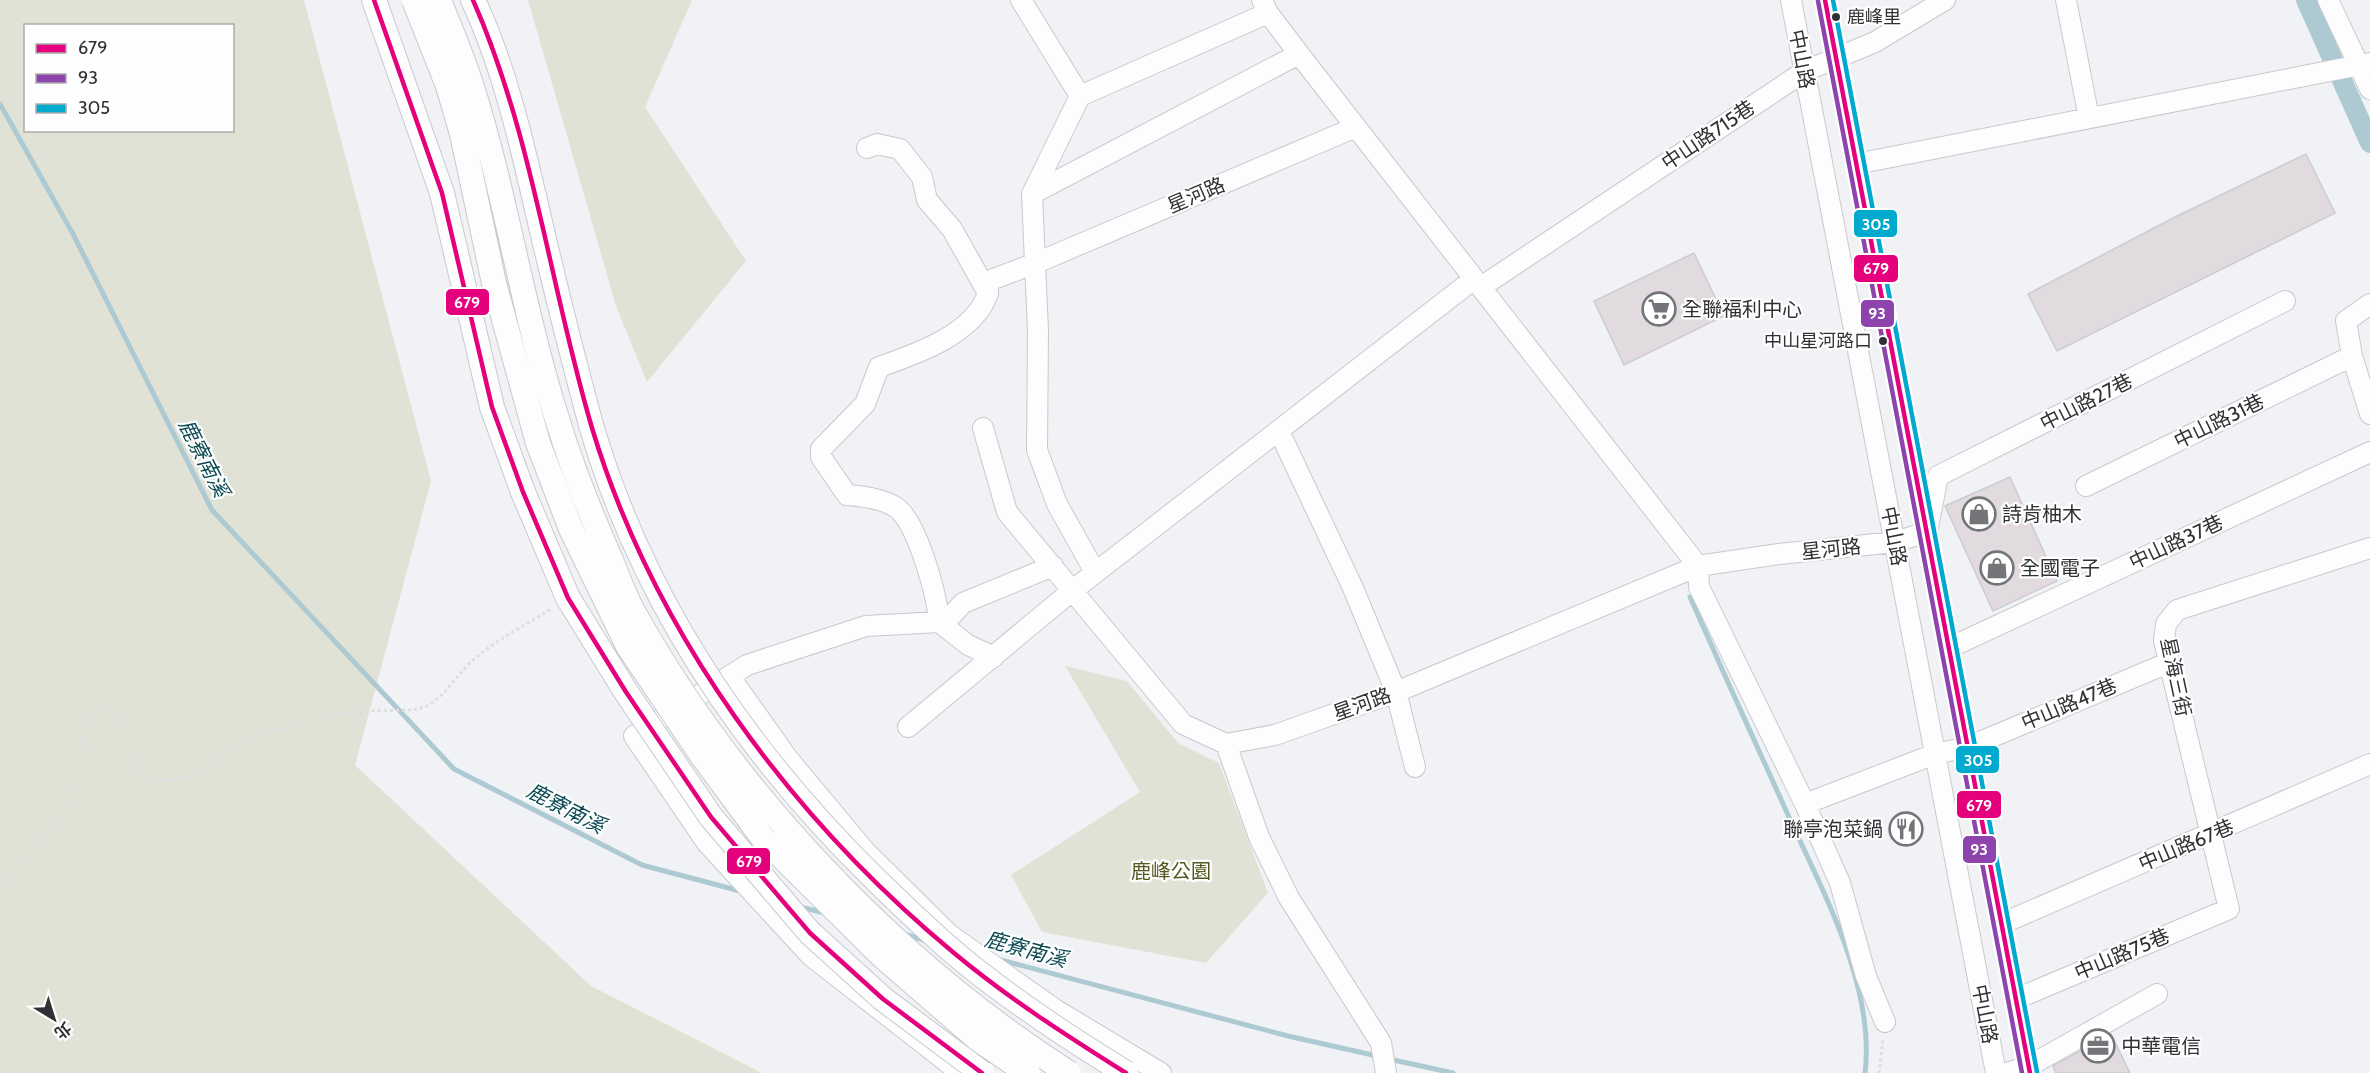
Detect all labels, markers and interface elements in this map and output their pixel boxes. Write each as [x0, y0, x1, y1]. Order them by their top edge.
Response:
place label: 鹿峰里 [1847, 6, 1901, 28]
marker: 鹿峰里 [1830, 11, 1842, 23]
legend [24, 24, 234, 132]
street label: 中山路 [1784, 27, 1820, 91]
text: 679 [78, 37, 107, 59]
text: 93 [78, 67, 98, 89]
street label: 中山路715巷 [1657, 95, 1759, 175]
text: 305 [78, 97, 110, 119]
street label: 星河路 [1164, 172, 1228, 218]
line badge: 305 [1853, 209, 1898, 238]
text: 305 [1862, 215, 1890, 234]
line badge: 679 [1853, 254, 1899, 283]
text: 679 [1863, 259, 1889, 278]
line badge: 679 [445, 288, 490, 316]
supermarket icon: 全聯福利中心 [1641, 291, 1677, 327]
text: 679 [454, 293, 480, 312]
place label: 全聯福利中心 [1682, 297, 1802, 321]
line badge: 93 [1860, 299, 1895, 328]
text: 93 [1868, 304, 1886, 323]
place label: 中山星河路口 [1764, 330, 1872, 352]
marker: 中山星河路口 [1877, 335, 1889, 347]
street label: 中山路27巷 [2036, 368, 2136, 436]
street label: 中山路31巷 [2170, 389, 2268, 453]
water label: 鹿寮南溪 [174, 415, 236, 504]
shop icon: 詩肯柚木 [1961, 496, 1997, 532]
place label: 詩肯柚木 [2002, 502, 2082, 526]
street label: 中山路 [1876, 504, 1912, 568]
street label: 中山路37巷 [2125, 510, 2227, 574]
street label: 星河路 [1800, 534, 1862, 564]
shop icon: 全國電子 [1979, 550, 2015, 586]
place label: 全國電子 [2020, 556, 2100, 580]
street label: 星海三街 [2156, 635, 2196, 719]
street label: 中山路47巷 [2018, 673, 2120, 735]
street label: 星河路 [1330, 682, 1394, 726]
line badge: 305 [1955, 745, 2000, 774]
text: 305 [1964, 751, 1992, 770]
water label: 鹿寮南溪 [523, 778, 612, 840]
line badge: 679 [1956, 790, 2002, 819]
text: 679 [1966, 796, 1992, 815]
restaurant icon: 聯亭泡菜鍋 [1888, 811, 1924, 847]
street label: 中山路67巷 [2135, 814, 2237, 876]
place label: 聯亭泡菜鍋 [1783, 817, 1883, 841]
line badge: 93 [1962, 835, 1997, 864]
text: 93 [1970, 840, 1988, 859]
line badge: 679 [726, 847, 771, 875]
text: 679 [736, 852, 762, 871]
park label: 鹿峰公園 [1131, 859, 1211, 883]
street label: 中山路75巷 [2071, 923, 2173, 985]
water label: 鹿寮南溪 [982, 926, 1073, 973]
street label: 中山路 [1967, 982, 2003, 1046]
north arrow [24, 989, 84, 1049]
text: 北 [51, 1018, 75, 1043]
office icon: 中華電信 [2080, 1028, 2116, 1064]
place label: 中華電信 [2121, 1034, 2201, 1058]

